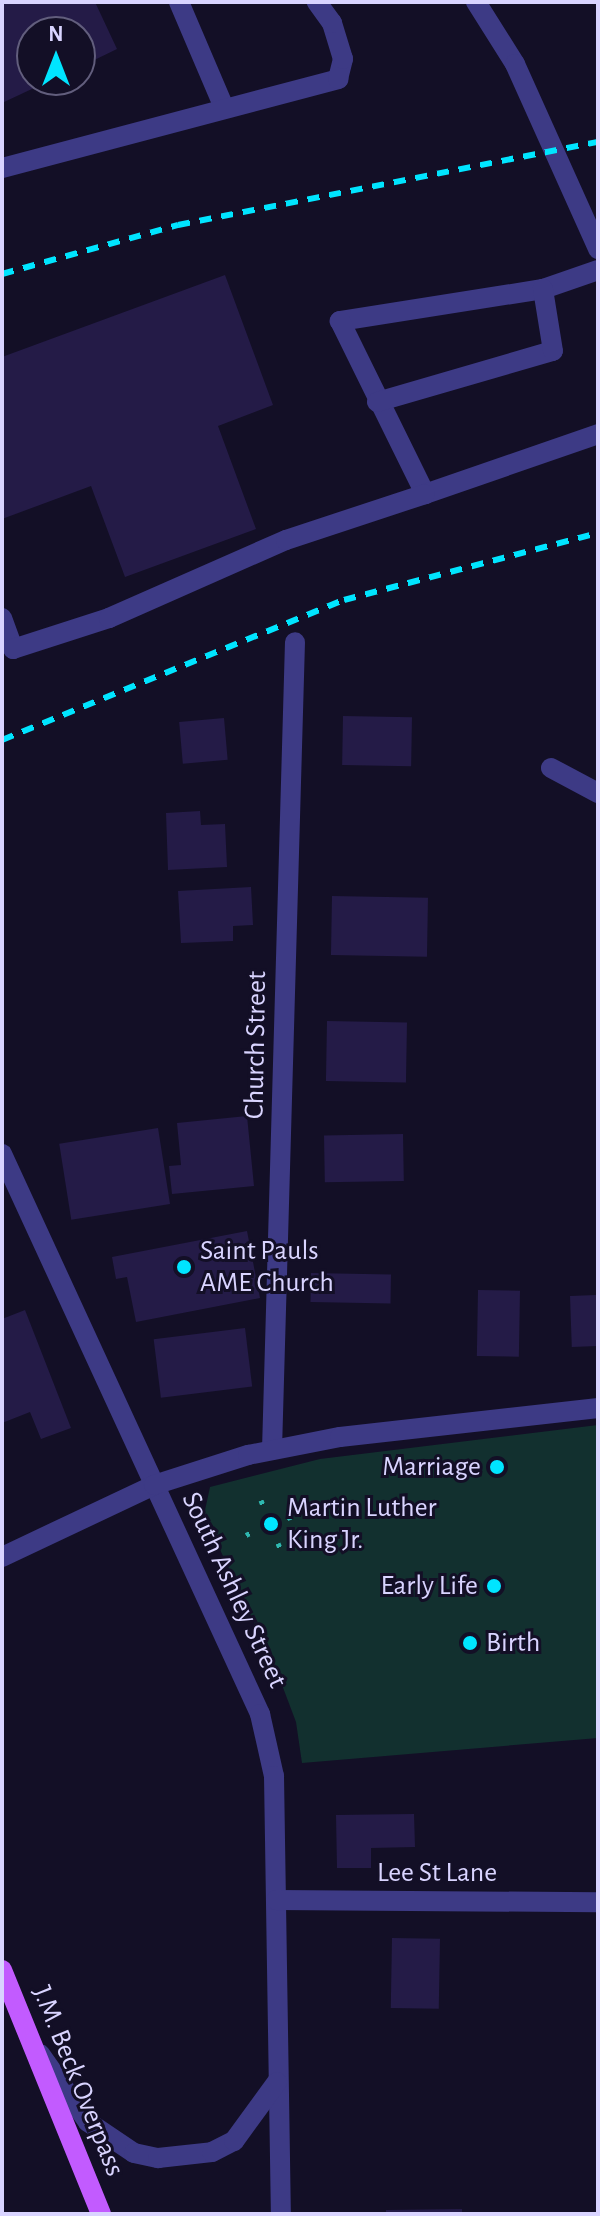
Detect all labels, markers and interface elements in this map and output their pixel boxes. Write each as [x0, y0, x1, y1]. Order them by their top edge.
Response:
north arrow [16, 16, 96, 96]
text: N [48, 23, 64, 45]
street label: Church Street [238, 971, 274, 1119]
place label: Saint Pauls AME Church [200, 1234, 334, 1300]
marker: Saint Pauls AME Church [175, 1258, 193, 1276]
place label: Marriage [382, 1450, 481, 1484]
marker: Marriage [488, 1458, 506, 1476]
street label: South Ashley Street [174, 1487, 294, 1693]
place label: Martin Luther King Jr. [287, 1491, 437, 1557]
marker: Martin Luther King Jr. [262, 1515, 280, 1533]
place label: Early Life [381, 1569, 478, 1603]
marker: Early Life [485, 1577, 503, 1595]
place label: Birth [486, 1626, 540, 1660]
marker: Birth [461, 1634, 479, 1652]
street label: Lee St Lane [377, 1856, 497, 1890]
street label: J.M. Beck Overpass [25, 1981, 131, 2181]

